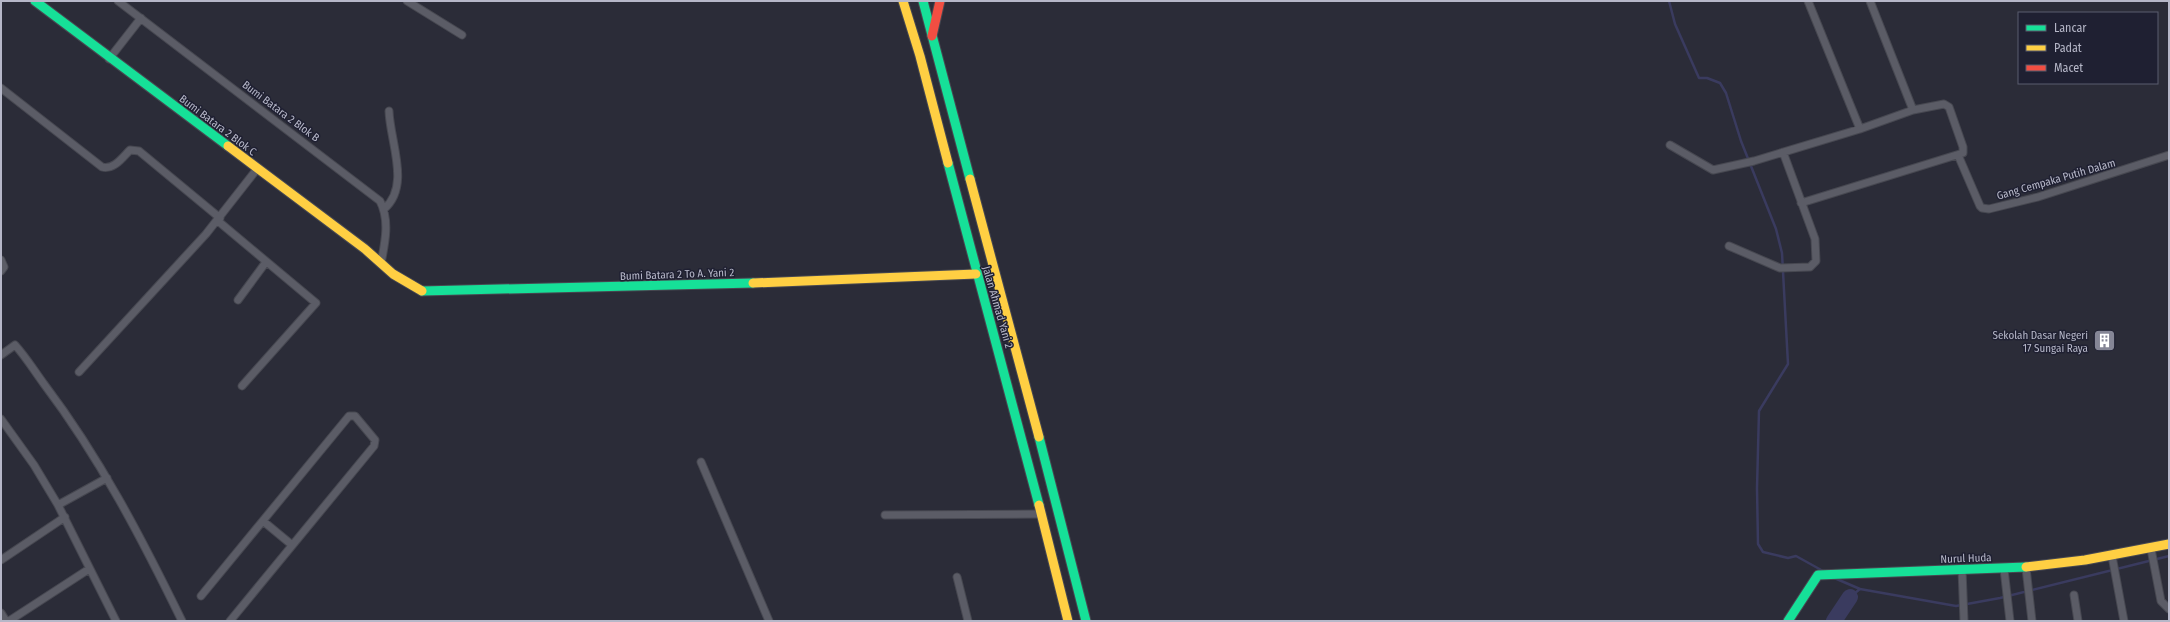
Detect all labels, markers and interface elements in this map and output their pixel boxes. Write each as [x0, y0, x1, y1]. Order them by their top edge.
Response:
legend [2018, 12, 2158, 84]
text: Lancar [2054, 21, 2087, 35]
text: Padat [2054, 41, 2082, 55]
text: Macet [2054, 61, 2083, 75]
street label: Bumi Batara 2 Blok B [240, 78, 322, 145]
street label: Bumi Batara 2 Blok C [177, 92, 259, 159]
street label: Gang Cempaka Putih Dalam [1995, 156, 2117, 203]
street label: Jalan Ahmad Yani 2 [980, 265, 1015, 350]
street label: Bumi Batara 2 To A. Yani 2 [620, 266, 735, 283]
building icon: Sekolah Dasar Negeri 17 Sungai Raya [2091, 328, 2117, 354]
place label: Sekolah Dasar Negeri 17 Sungai Raya [1992, 329, 2088, 355]
street label: Nurul Huda [1940, 551, 1992, 566]

